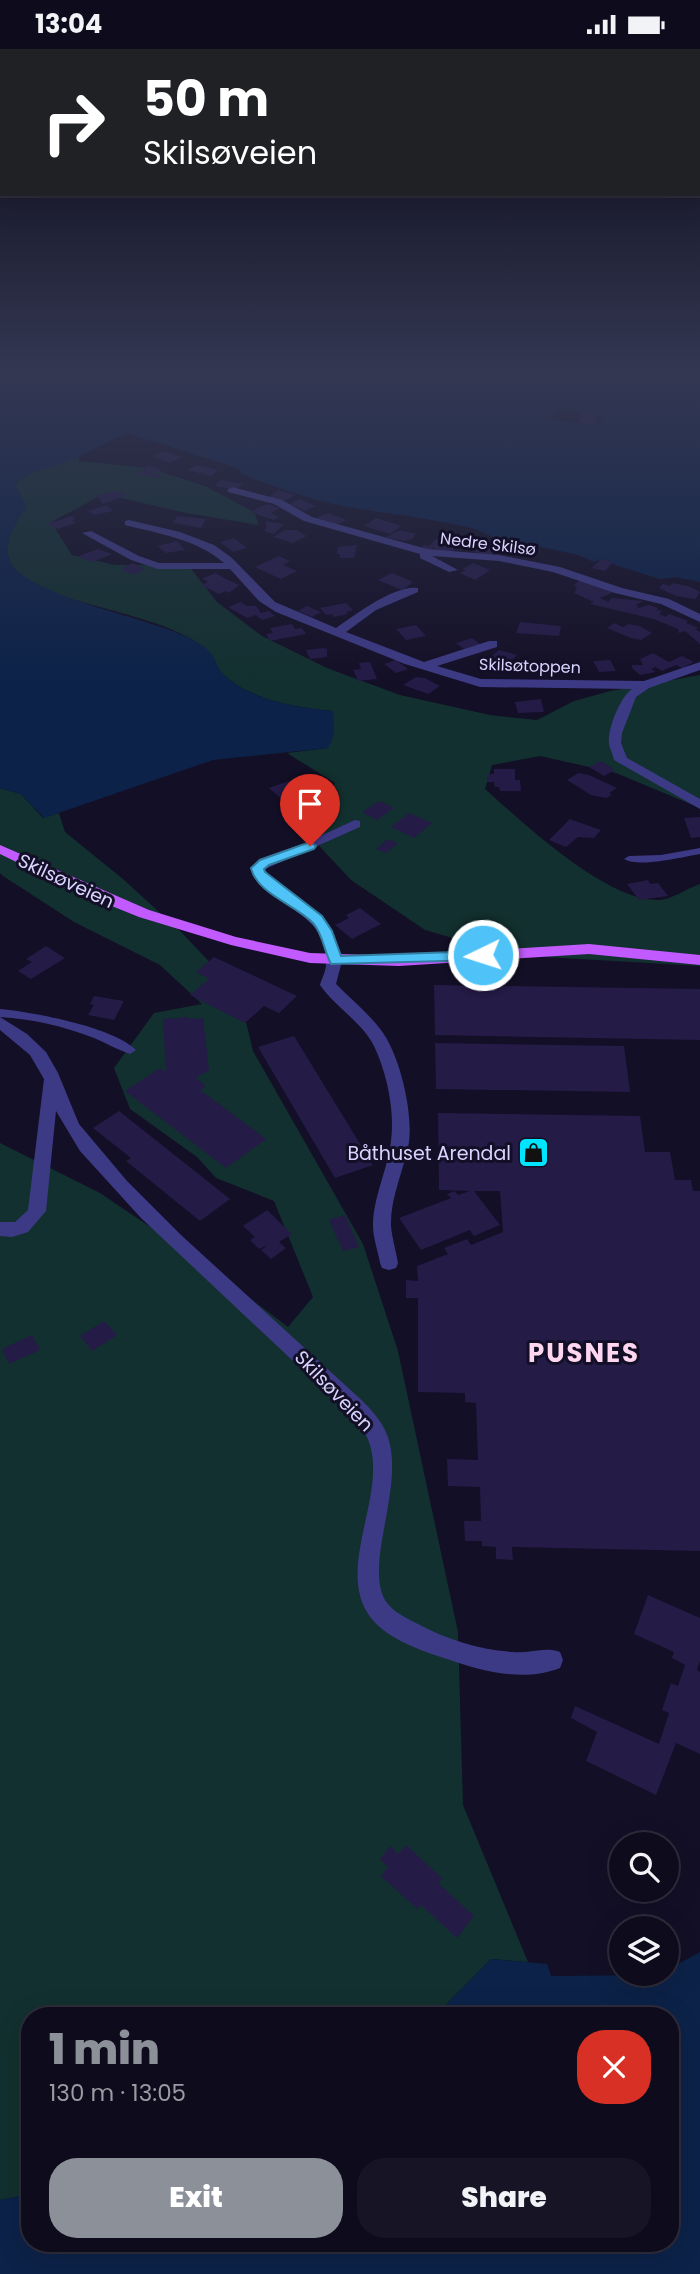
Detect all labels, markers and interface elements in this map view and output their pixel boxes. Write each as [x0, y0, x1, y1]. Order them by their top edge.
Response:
text: 13:04 [35, 6, 102, 42]
text: 50 m [143, 65, 269, 133]
icon: right [28, 77, 119, 168]
text: Skilsøveien [143, 130, 317, 175]
street label: Nedre Skilsø [439, 527, 537, 561]
street label: Skilsøtoppen [479, 653, 581, 679]
pin [280, 774, 340, 846]
icon: arrive [291, 785, 329, 823]
street label: Skilsøveien [13, 847, 119, 915]
position arrow [446, 918, 520, 992]
shop icon: Båthuset Arendal [517, 1136, 551, 1170]
place label: Båthuset Arendal [347, 1140, 511, 1167]
district label: PUSNES [528, 1335, 640, 1371]
street label: Skilsøveien [288, 1344, 380, 1438]
map controls [609, 1832, 679, 1986]
button: search [609, 1832, 679, 1902]
button: layers [609, 1916, 679, 1986]
text: 1 min [49, 2020, 160, 2079]
button: close [577, 2030, 651, 2104]
text: 130 m · 13:05 [49, 2077, 186, 2109]
button: Exit [49, 2158, 343, 2238]
button: Share [357, 2158, 651, 2238]

